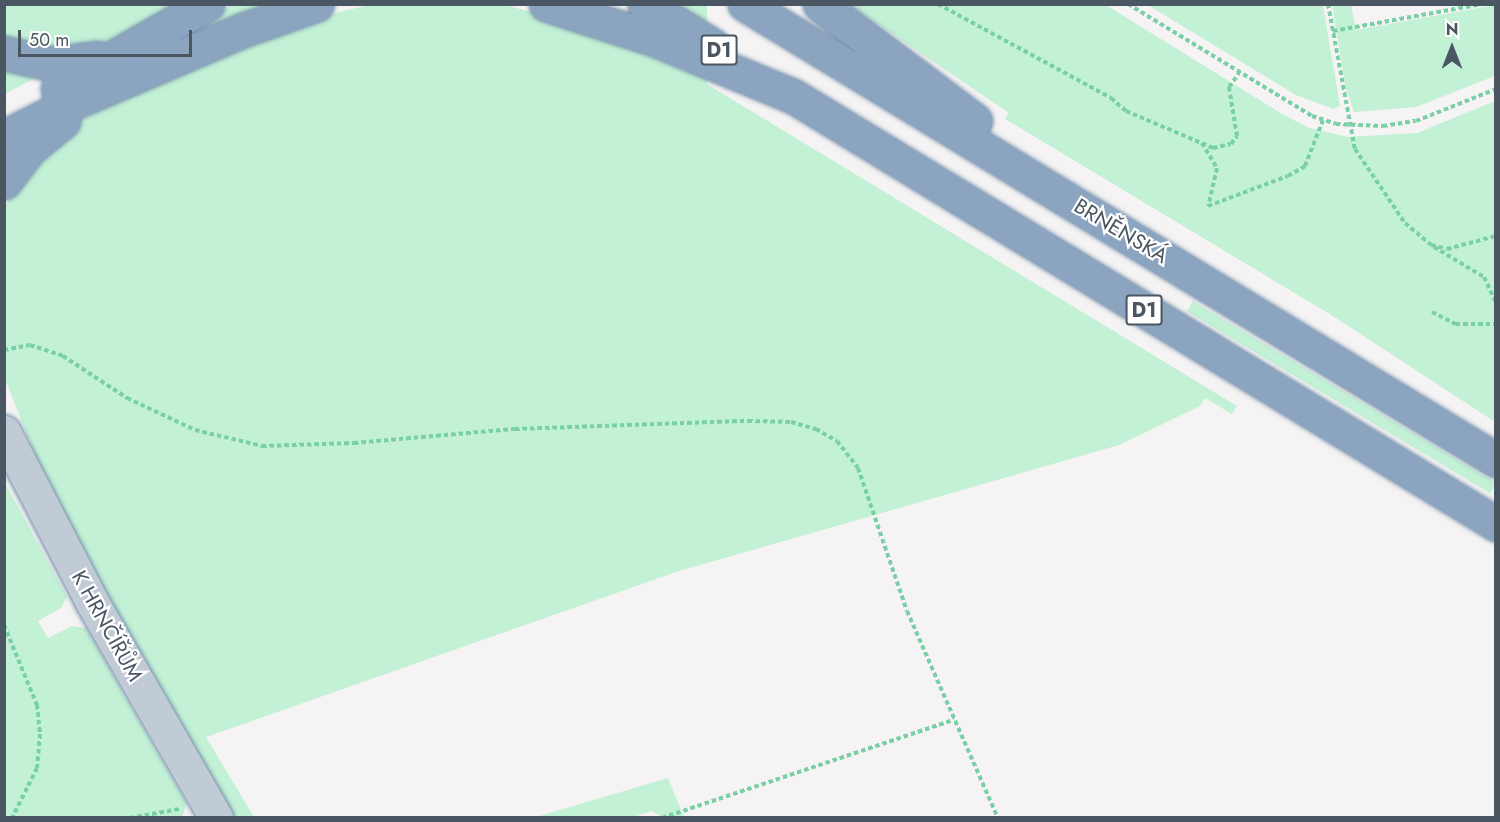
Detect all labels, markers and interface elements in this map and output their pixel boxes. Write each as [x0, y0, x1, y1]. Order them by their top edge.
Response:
scale bar [21, 18, 195, 56]
north arrow [1422, 18, 1482, 78]
text: N [1446, 18, 1458, 41]
text: 50 m [29, 27, 69, 53]
road number: D1 [700, 33, 738, 67]
street label: BRNĚNSKÁ [1070, 193, 1172, 269]
road number: D1 [1124, 293, 1164, 327]
street label: K HRNČÍŘŮM [66, 566, 148, 686]

